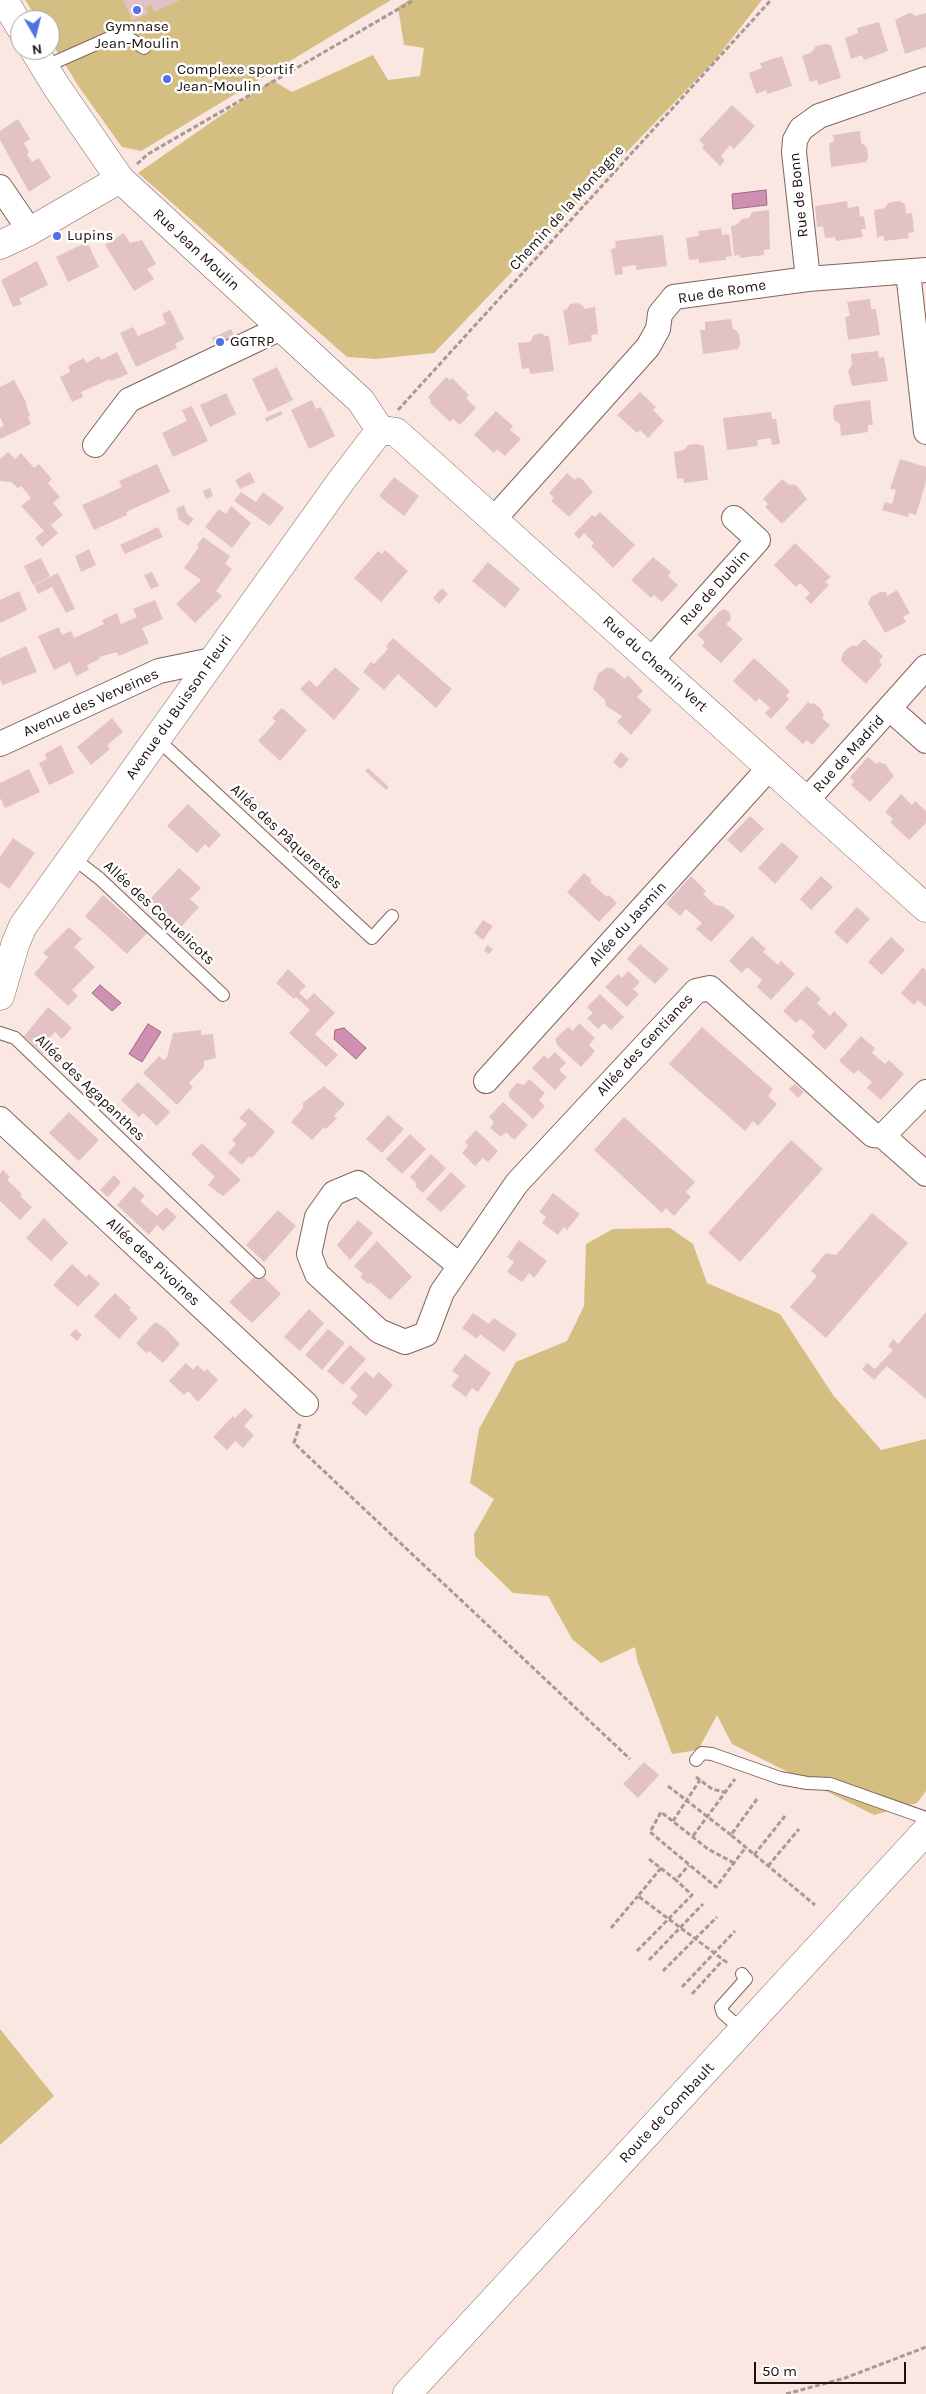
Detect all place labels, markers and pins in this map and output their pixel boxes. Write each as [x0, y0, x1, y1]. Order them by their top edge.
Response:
marker: Gymnase Jean-Moulin [131, 4, 143, 16]
place label: Gymnase Jean-Moulin [95, 18, 179, 53]
place label: Complexe sportif Jean-Moulin [177, 61, 294, 96]
marker: Complexe sportif Jean-Moulin [161, 73, 173, 85]
place label: Lupins [67, 227, 113, 245]
marker: Lupins [51, 230, 63, 242]
place label: GGTRP [230, 333, 274, 351]
marker: GGTRP [214, 336, 226, 348]

